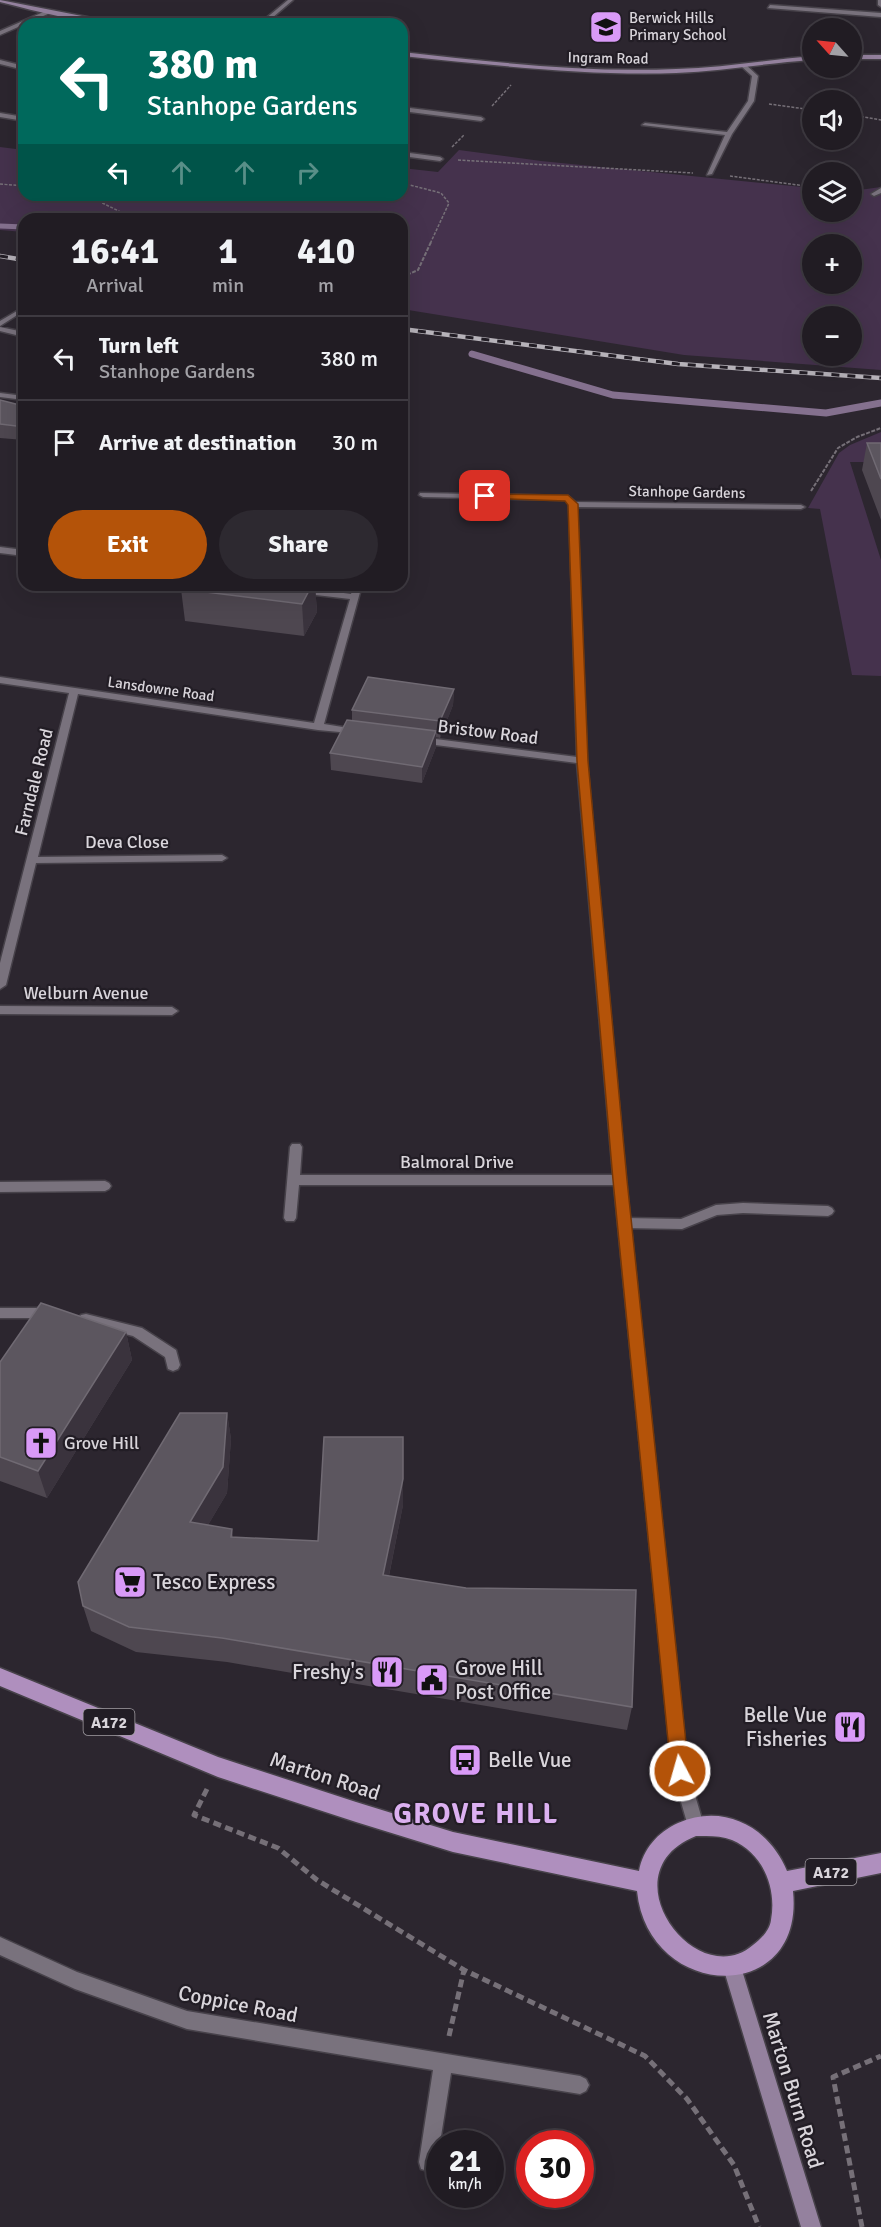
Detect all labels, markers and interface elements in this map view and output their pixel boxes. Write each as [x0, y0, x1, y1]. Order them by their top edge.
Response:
school or university icon: Berwick Hills Primary School [588, 9, 624, 45]
place label: Berwick Hills Primary School [629, 9, 726, 44]
north arrow [802, 18, 862, 78]
map controls [802, 18, 862, 366]
text: 380 m [147, 39, 258, 90]
icon: left [48, 42, 126, 120]
street label: Ingram Road [567, 48, 649, 68]
text: Stanhope Gardens [147, 90, 357, 123]
button: sound [802, 90, 862, 150]
icon: left [102, 156, 135, 189]
icon: ahead [165, 156, 198, 189]
icon: ahead [228, 156, 261, 189]
icon: right [291, 156, 324, 189]
button: layers [802, 162, 862, 222]
text: 16:41 [71, 229, 159, 274]
text: 1 [218, 229, 238, 274]
text: 410 [297, 229, 355, 274]
button: + [802, 234, 862, 294]
text: Arrival [86, 273, 144, 298]
text: min [212, 273, 244, 298]
text: m [318, 273, 334, 298]
button: − [802, 306, 862, 366]
text: Turn left [99, 332, 179, 359]
icon: left [48, 342, 81, 375]
text: 380 m [320, 345, 378, 372]
text: Stanhope Gardens [99, 359, 255, 384]
icon: arrive [48, 426, 81, 459]
text: Arrive at destination [99, 429, 296, 456]
text: 30 m [332, 429, 378, 456]
pin [459, 470, 510, 521]
icon: arrive [468, 479, 501, 512]
street label: Stanhope Gardens [628, 482, 746, 502]
button: Exit [48, 510, 207, 579]
button: Share [219, 510, 378, 579]
street label: Lansdowne Road [106, 673, 216, 705]
street label: Bristow Road [436, 715, 540, 749]
street label: Farndale Road [10, 726, 58, 838]
street label: Deva Close [85, 831, 169, 853]
street label: Welburn Avenue [24, 982, 148, 1004]
street label: Balmoral Drive [400, 1151, 514, 1173]
church icon: Grove Hill [23, 1425, 59, 1461]
place label: Grove Hill [64, 1432, 139, 1454]
supermarket icon: Tesco Express [112, 1564, 148, 1600]
place label: Tesco Express [153, 1569, 276, 1595]
restaurant icon: Freshy's [369, 1654, 405, 1690]
place label: Grove Hill Post Office [455, 1655, 551, 1705]
place label: Freshy's [292, 1659, 364, 1685]
public building icon: Grove Hill Post Office [414, 1662, 450, 1698]
place label: Belle Vue Fisheries [743, 1702, 827, 1752]
road number: A172 [84, 1709, 134, 1735]
restaurant icon: Belle Vue Fisheries [832, 1709, 868, 1745]
position arrow [648, 1739, 712, 1803]
bus stop icon: Belle Vue [447, 1742, 483, 1778]
street label: Marton Road [266, 1746, 384, 1806]
place label: Belle Vue [488, 1747, 572, 1773]
district label: GROVE HILL [393, 1797, 559, 1831]
road number: A172 [806, 1859, 856, 1885]
street label: Coppice Road [176, 1980, 300, 2028]
street label: Marton Burn Road [757, 2008, 829, 2172]
speed limit sign: 30 [516, 2130, 594, 2208]
text: 21 [449, 2143, 481, 2180]
text: km/h [448, 2175, 482, 2193]

